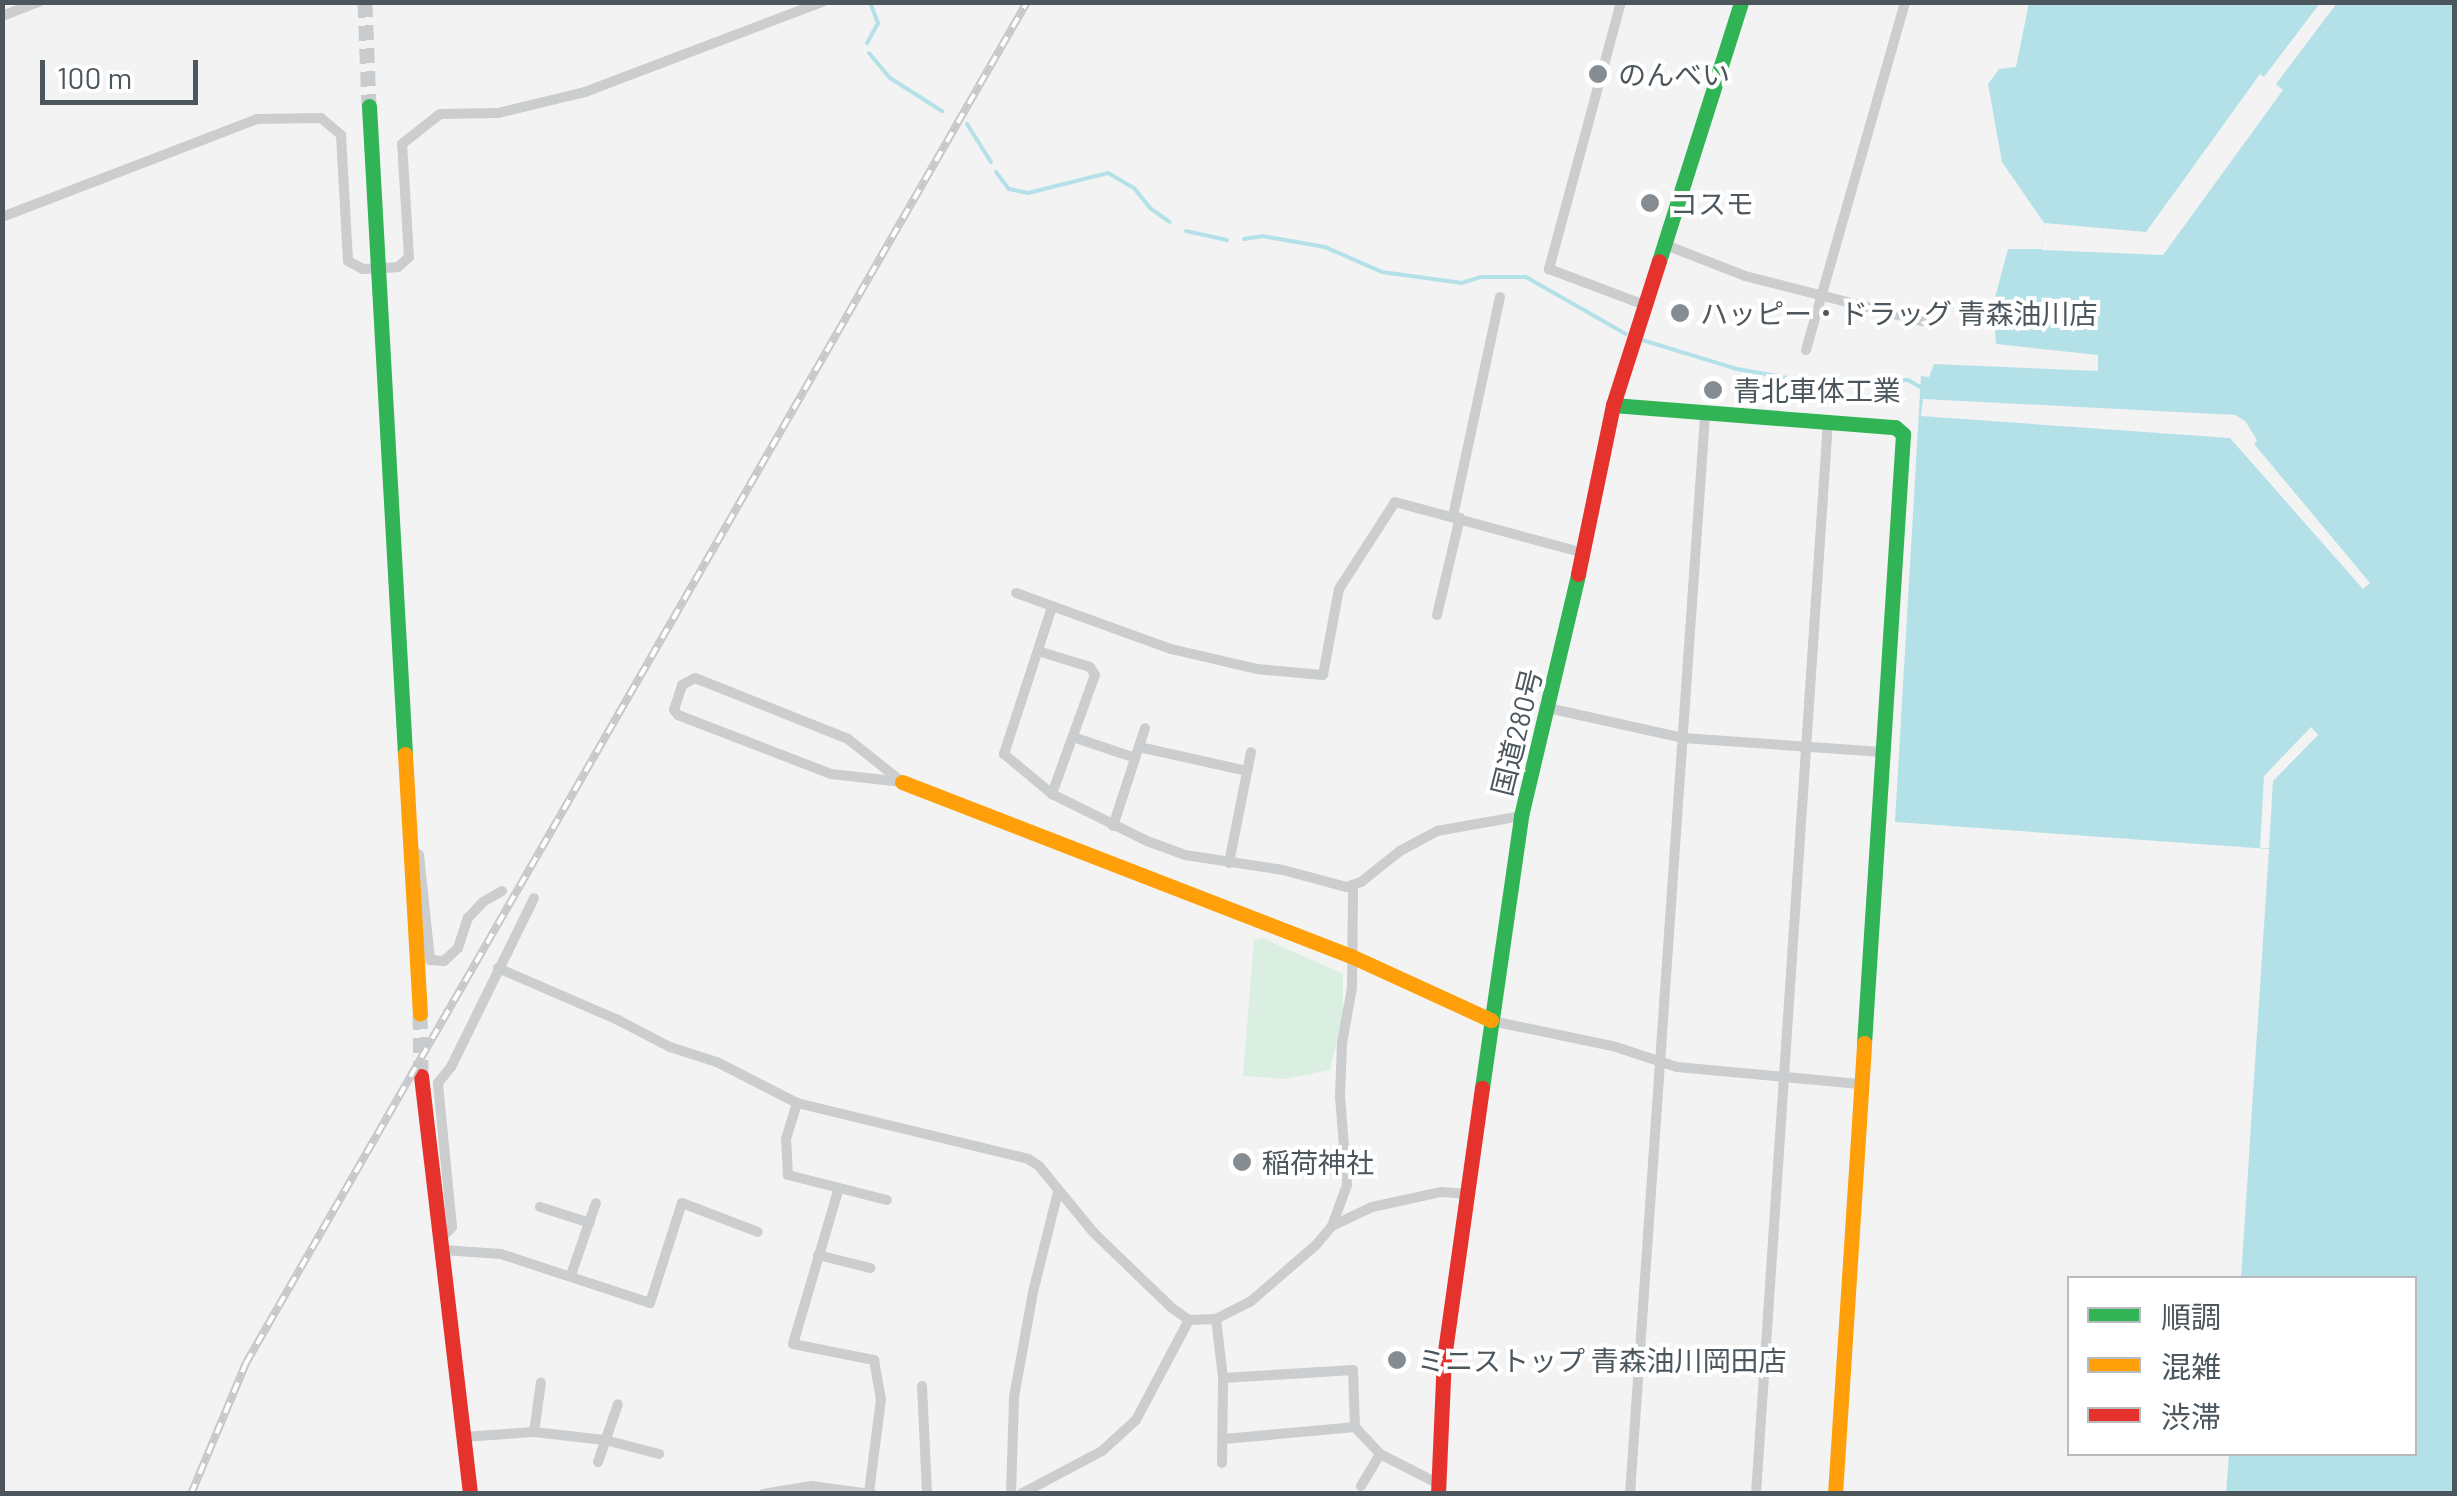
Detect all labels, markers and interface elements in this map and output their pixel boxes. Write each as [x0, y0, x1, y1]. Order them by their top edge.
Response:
scale bar [45, 40, 202, 102]
place label: のんべい [1618, 57, 1730, 91]
text: 100 m [57, 59, 132, 95]
marker: のんべい [1587, 63, 1609, 85]
place label: コスモ [1670, 186, 1754, 220]
marker: コスモ [1639, 192, 1661, 214]
place label: ハッピー・ドラッグ 青森油川店 [1700, 296, 2098, 330]
marker: ハッピー・ドラッグ 青森油川店 [1669, 302, 1691, 324]
place label: 青北車体工業 [1733, 373, 1901, 407]
marker: 青北車体工業 [1702, 379, 1724, 401]
street label: 国道280号 [1484, 665, 1548, 799]
place label: 稲荷神社 [1262, 1145, 1374, 1179]
marker: 稲荷神社 [1231, 1151, 1253, 1173]
legend [2067, 1276, 2417, 1456]
text: 順調 [2161, 1298, 2221, 1334]
place label: ミニストップ 青森油川岡田店 [1417, 1343, 1787, 1377]
text: 混雑 [2161, 1348, 2221, 1384]
marker: ミニストップ 青森油川岡田店 [1386, 1349, 1408, 1371]
text: 渋滞 [2161, 1398, 2221, 1434]

